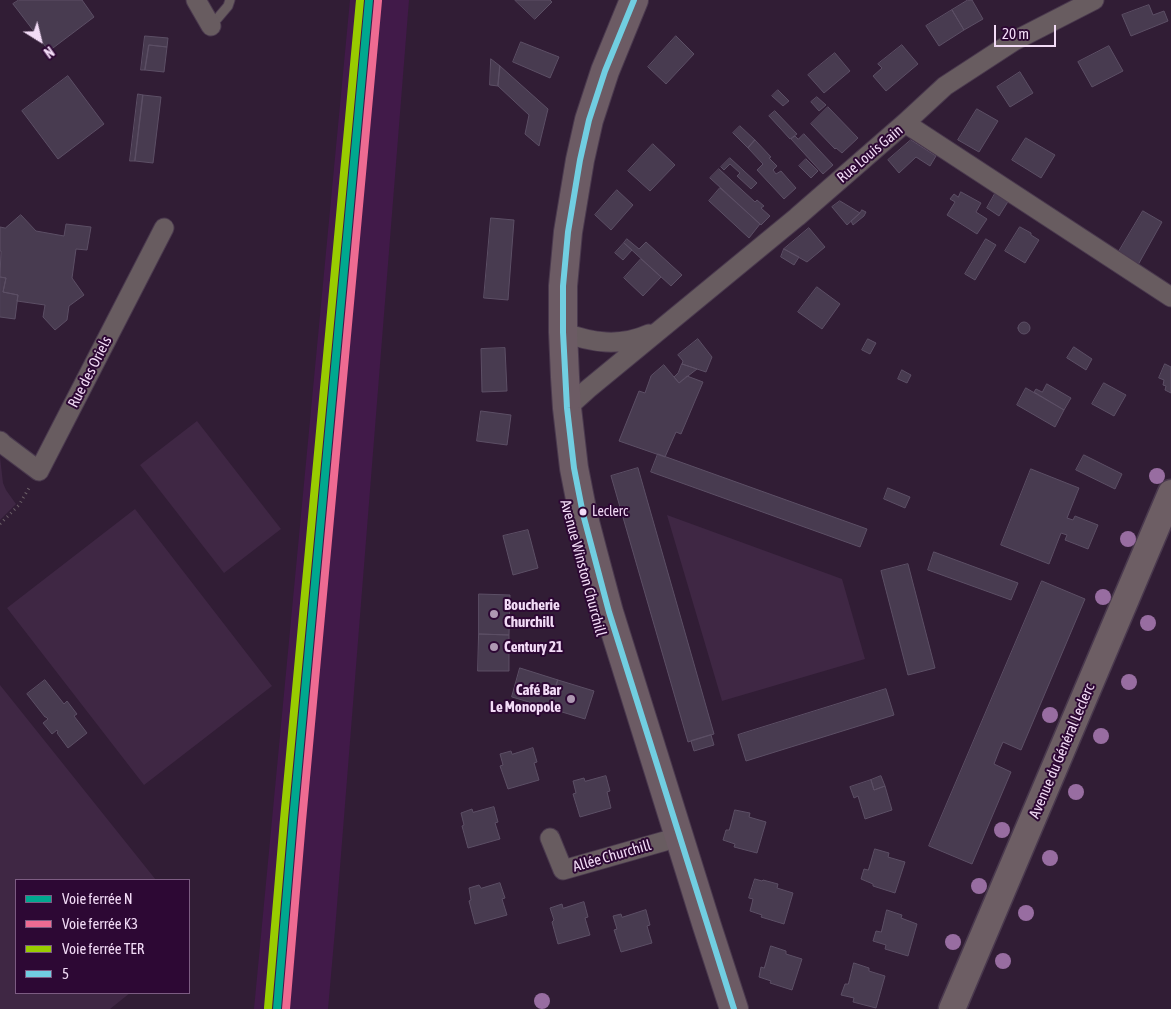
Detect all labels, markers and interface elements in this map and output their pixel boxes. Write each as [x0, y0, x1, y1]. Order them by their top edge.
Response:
north arrow [15, 15, 65, 65]
scale bar [996, 15, 1058, 47]
text: 20 m [1002, 25, 1029, 42]
text: N [41, 43, 57, 61]
street label: Rue Louis Gain [834, 121, 906, 187]
street label: Rue des Oriels [64, 333, 116, 411]
street label: Avenue Winston Churchill [556, 498, 610, 638]
place label: Leclerc [592, 504, 628, 520]
marker: Leclerc [578, 507, 588, 517]
place label: Boucherie Churchill [504, 596, 560, 631]
marker: Boucherie Churchill [488, 608, 500, 620]
place label: Century 21 [504, 638, 563, 656]
marker: Century 21 [488, 641, 500, 653]
place label: Café Bar Le Monopole [490, 681, 561, 716]
street label: Avenue du Général Leclerc [1025, 681, 1099, 821]
marker: Café Bar Le Monopole [565, 693, 577, 705]
street label: Allée Churchill [571, 836, 653, 876]
legend [15, 879, 190, 994]
text: Voie ferrée N [62, 890, 133, 907]
text: Voie ferrée K3 [62, 915, 138, 932]
text: Voie ferrée TER [62, 940, 144, 957]
text: 5 [62, 965, 69, 982]

